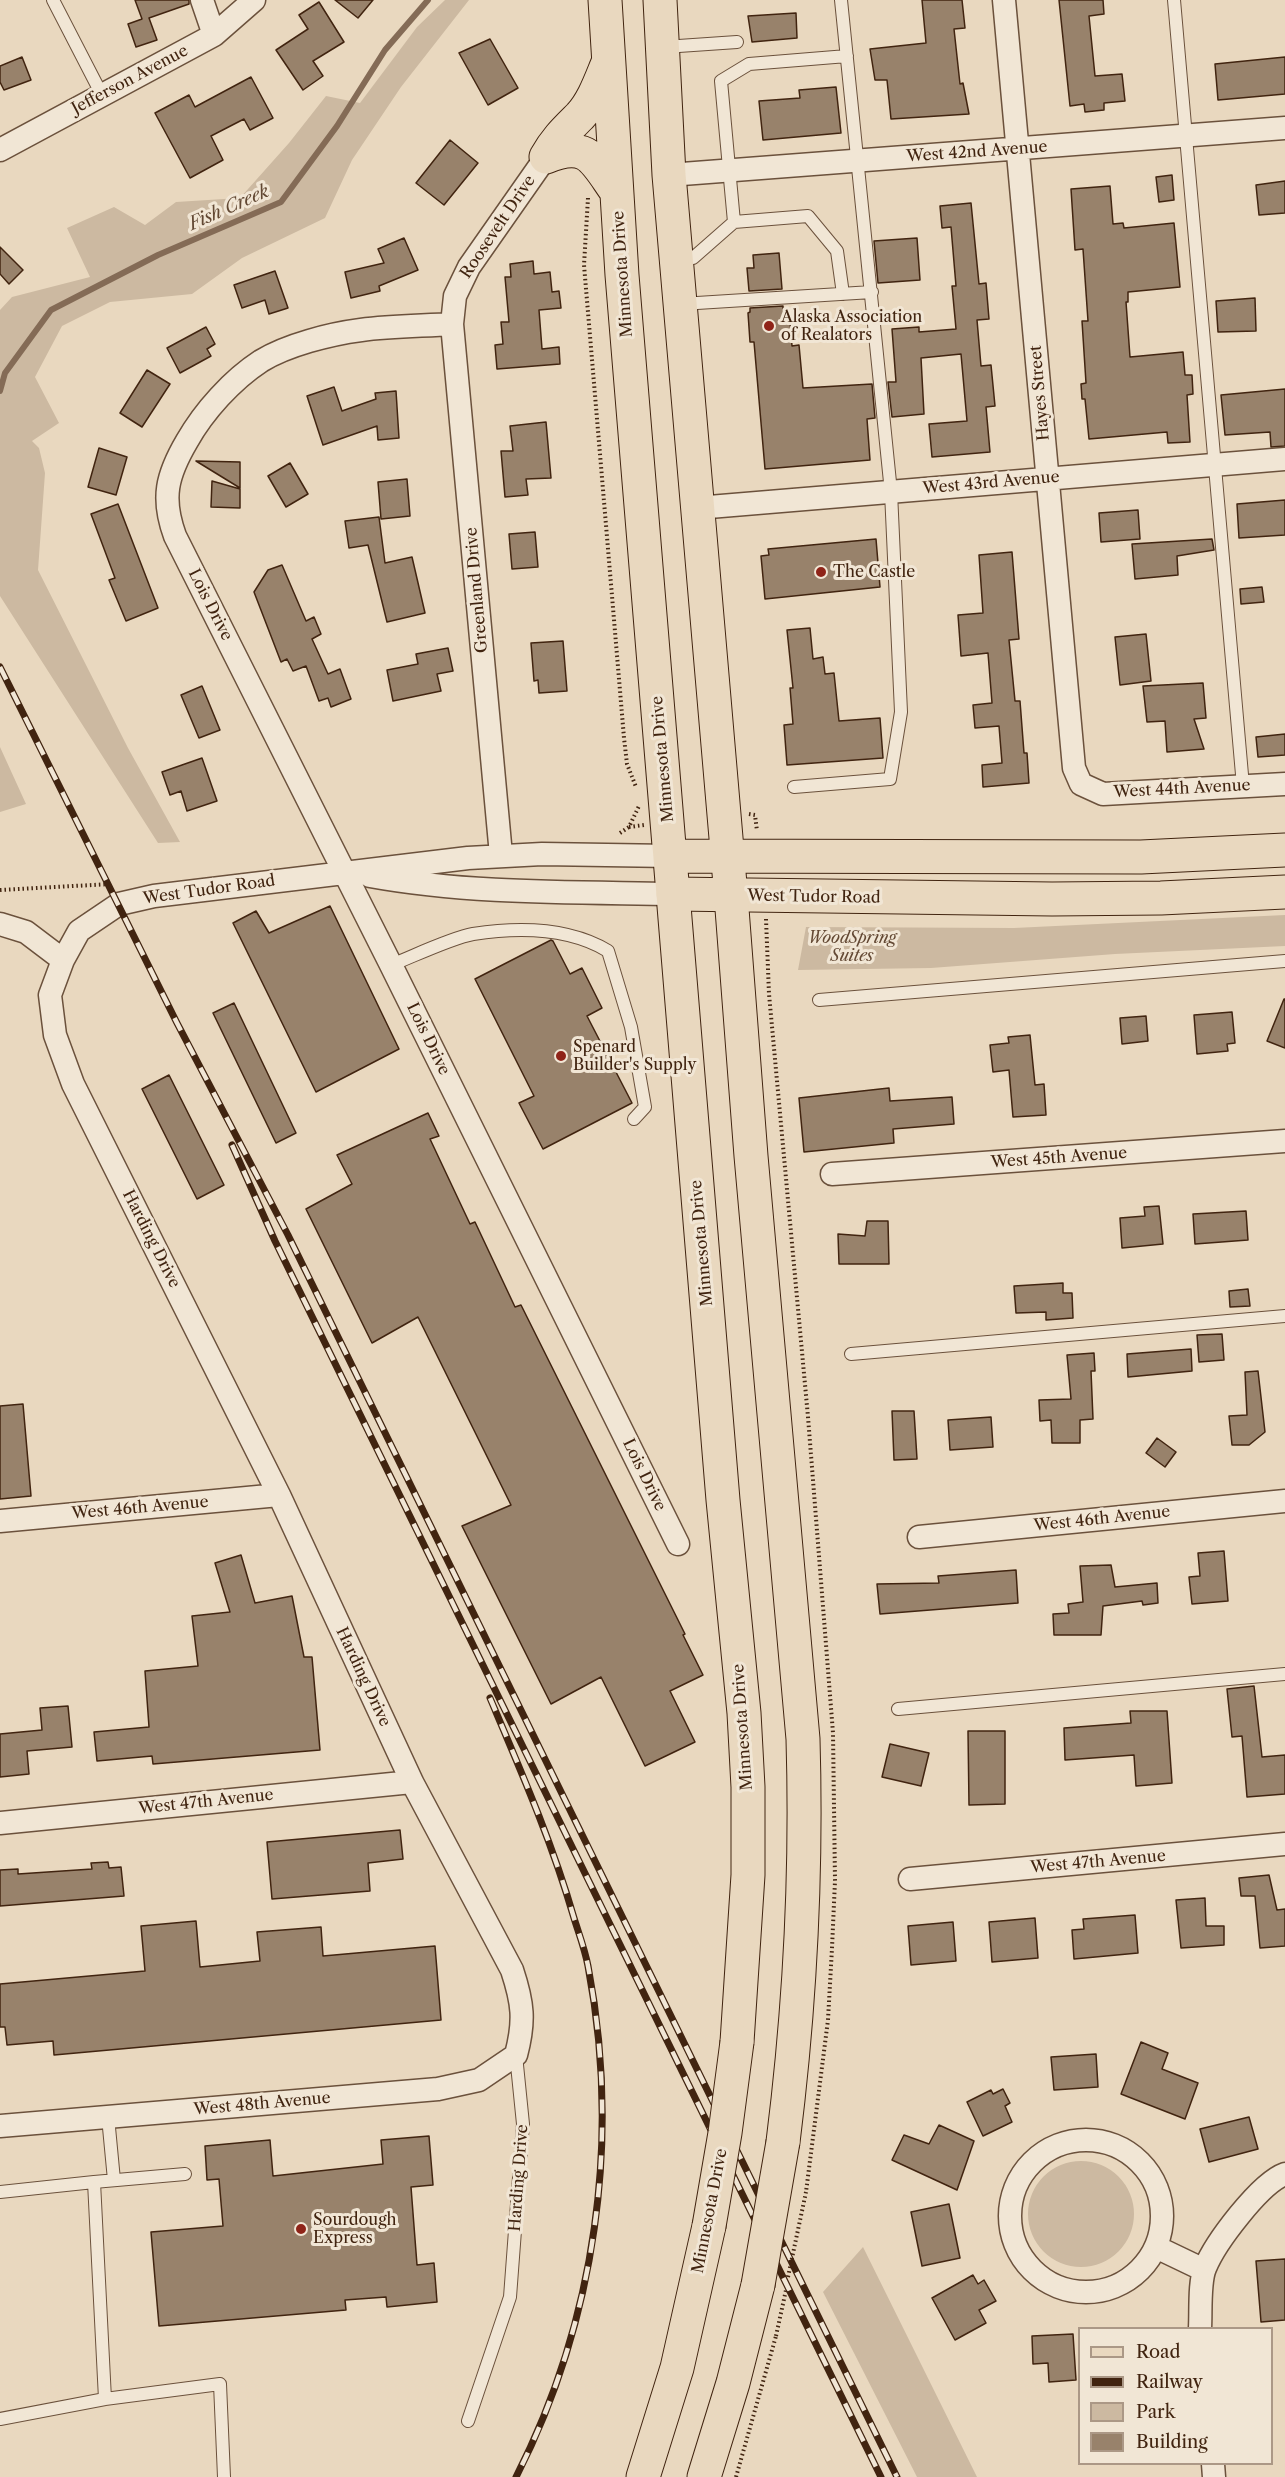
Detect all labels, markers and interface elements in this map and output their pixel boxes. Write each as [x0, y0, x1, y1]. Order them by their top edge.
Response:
street label: Jefferson Avenue [69, 41, 191, 119]
street label: West 42nd Avenue [906, 137, 1048, 167]
street label: Roosevelt Drive [456, 172, 540, 282]
water label: Fish Creek [186, 181, 272, 235]
street label: Minnesota Drive [609, 210, 637, 338]
place label: Alaska Association of Realators [781, 307, 922, 345]
marker: Alaska Association of Realators [762, 319, 776, 333]
street label: Hayes Street [1026, 345, 1054, 441]
street label: West 43rd Avenue [922, 467, 1060, 499]
street label: Greenland Drive [462, 526, 492, 654]
place label: The Castle [833, 562, 915, 582]
marker: The Castle [814, 565, 828, 579]
street label: Lois Drive [184, 566, 236, 644]
street label: Minnesota Drive [648, 695, 678, 823]
street label: West 44th Avenue [1113, 776, 1251, 802]
street label: West Tudor Road [142, 871, 276, 909]
street label: West Tudor Road [747, 886, 881, 908]
park label: WoodSpring Suites [808, 928, 896, 966]
street label: Lois Drive [402, 1000, 454, 1078]
place label: Spenard Builder's Supply [573, 1037, 696, 1075]
marker: Spenard Builder's Supply [554, 1049, 568, 1063]
street label: West 45th Avenue [990, 1144, 1128, 1172]
street label: Minnesota Drive [687, 1179, 717, 1307]
street label: Harding Drive [118, 1187, 184, 1291]
street label: Lois Drive [618, 1436, 670, 1514]
street label: West 46th Avenue [71, 1492, 209, 1524]
street label: West 46th Avenue [1033, 1502, 1171, 1536]
street label: Harding Drive [332, 1624, 394, 1730]
street label: Minnesota Drive [729, 1663, 757, 1791]
street label: West 47th Avenue [137, 1785, 275, 1819]
street label: West 47th Avenue [1029, 1847, 1167, 1877]
street label: West 48th Avenue [193, 2088, 331, 2120]
street label: Harding Drive [506, 2124, 532, 2232]
street label: Minnesota Drive [688, 2147, 732, 2275]
place label: Sourdough Express [313, 2210, 397, 2248]
marker: Sourdough Express [294, 2222, 308, 2236]
legend [1078, 2327, 1273, 2465]
text: Road [1136, 2341, 1181, 2363]
text: Railway [1136, 2371, 1203, 2393]
text: Park [1136, 2401, 1175, 2423]
text: Building [1136, 2431, 1208, 2453]

